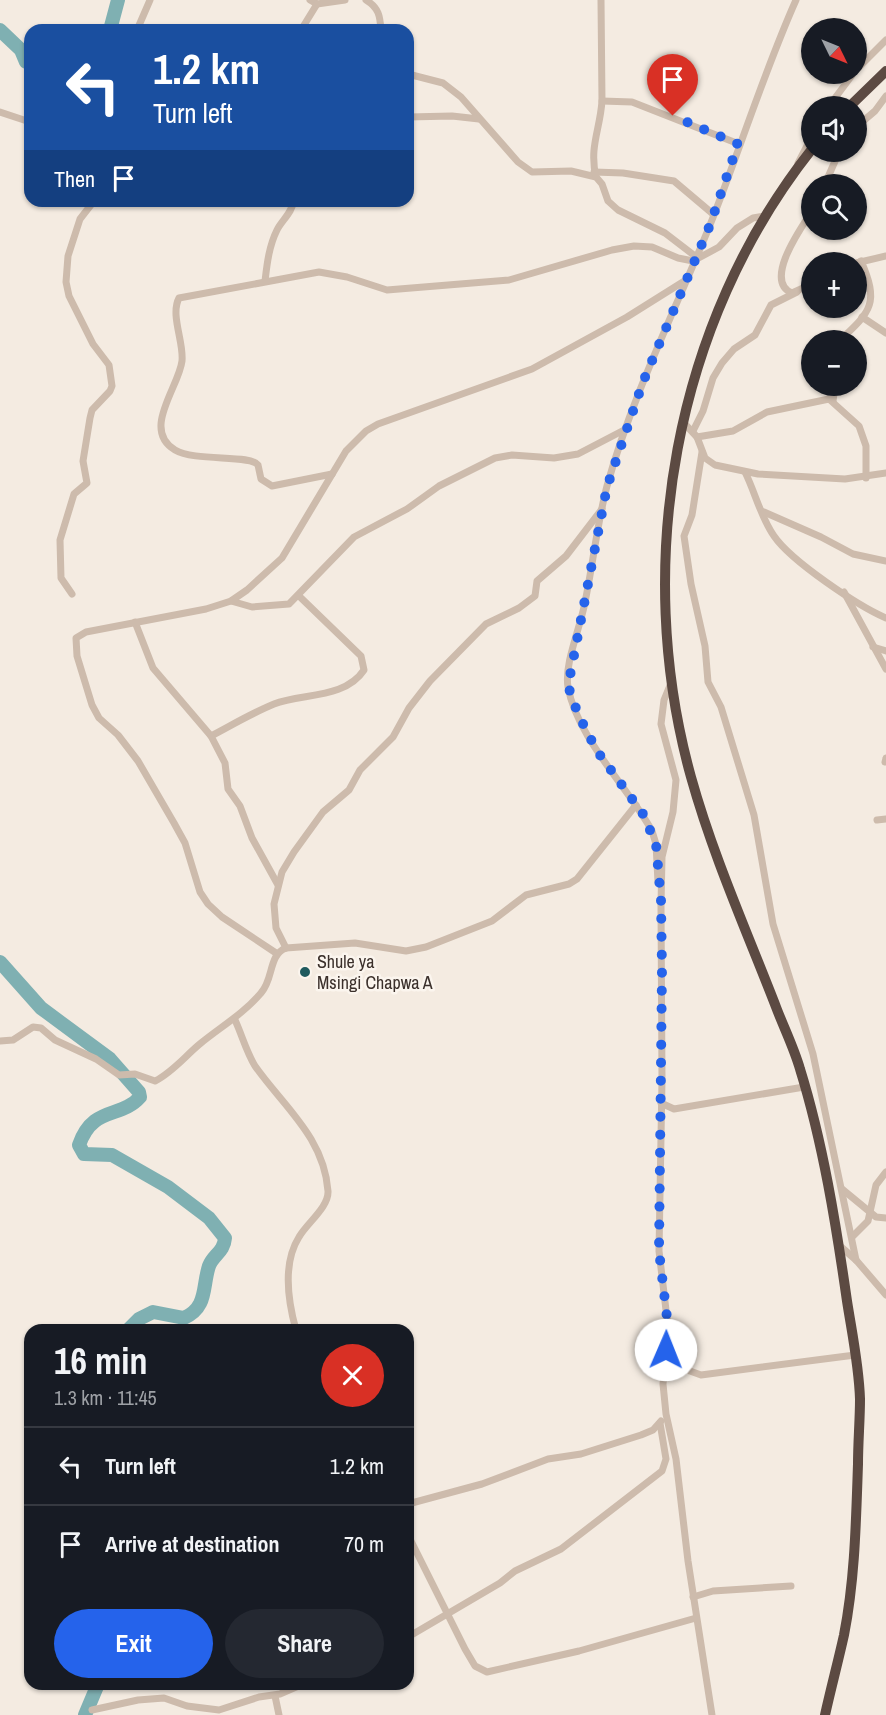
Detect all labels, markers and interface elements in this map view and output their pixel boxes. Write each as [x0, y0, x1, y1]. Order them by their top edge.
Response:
north arrow [801, 18, 867, 84]
map controls [801, 18, 867, 396]
text: 1.2 km [153, 41, 260, 97]
icon: left [54, 48, 132, 126]
pin [647, 54, 698, 116]
icon: arrive [656, 63, 689, 96]
text: Turn left [153, 95, 232, 131]
button: sound [801, 96, 867, 162]
icon: arrive [107, 162, 140, 195]
text: Then [54, 164, 95, 194]
button: search [801, 174, 867, 240]
button: + [801, 252, 867, 318]
button: − [801, 330, 867, 396]
place label: Shule ya Msingi Chapwa A [317, 949, 433, 995]
marker: Shule ya Msingi Chapwa A [298, 965, 312, 979]
position arrow [634, 1318, 698, 1382]
text: 16 min [54, 1337, 148, 1385]
button: close [321, 1344, 384, 1407]
text: 1.3 km · 11:45 [54, 1384, 157, 1411]
icon: left [54, 1450, 87, 1483]
text: Turn left [105, 1451, 176, 1481]
text: 1.2 km [330, 1451, 384, 1481]
icon: arrive [54, 1528, 87, 1561]
text: Arrive at destination [105, 1529, 279, 1559]
text: 70 m [344, 1529, 384, 1559]
button: Exit [54, 1609, 213, 1678]
button: Share [225, 1609, 384, 1678]

